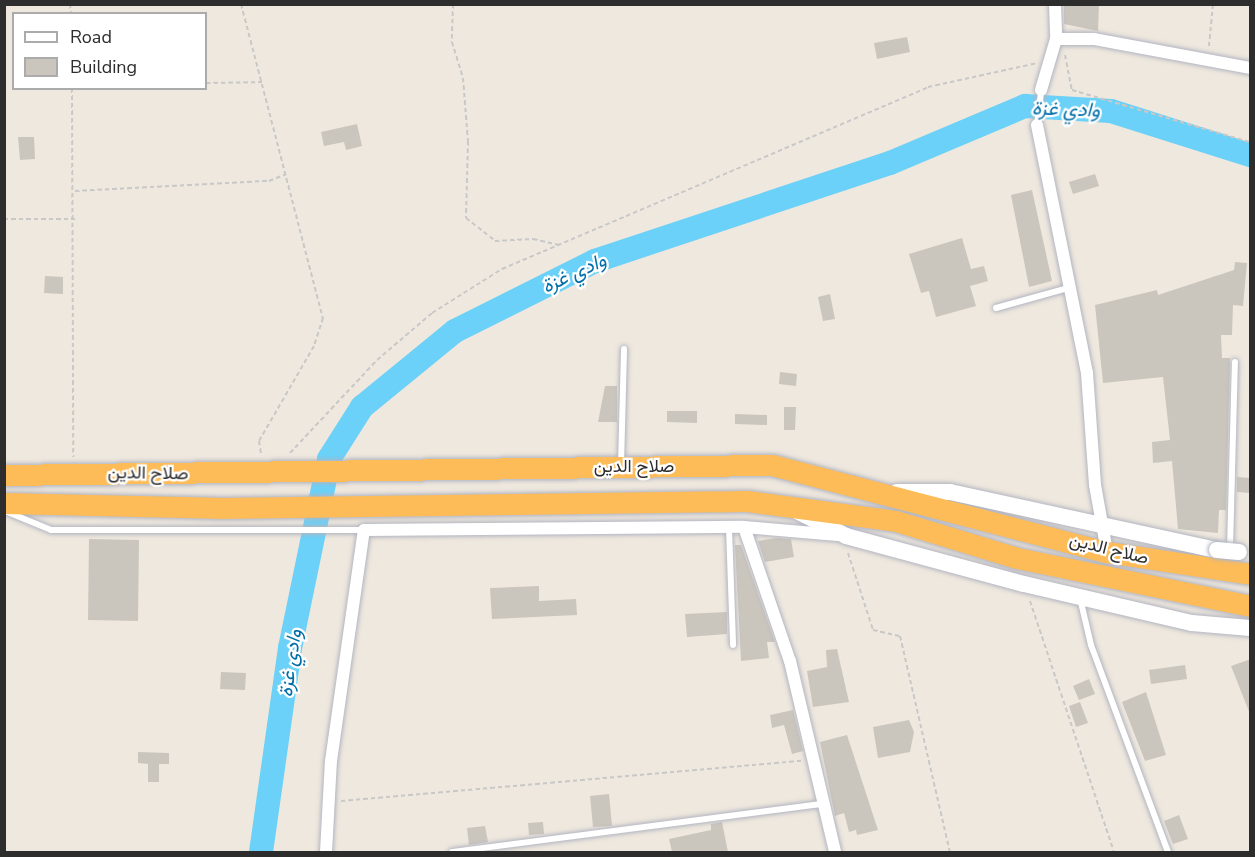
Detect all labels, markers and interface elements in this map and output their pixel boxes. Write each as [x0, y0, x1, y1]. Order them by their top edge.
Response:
legend [12, 12, 207, 90]
text: Road [70, 25, 112, 49]
text: Building [70, 55, 137, 79]
water label: وادي غزة [1031, 96, 1101, 122]
water label: وادي غزة [538, 248, 610, 298]
street label: صلاح الدين [594, 455, 674, 477]
street label: صلاح الدين [107, 461, 189, 485]
street label: صلاح الدين [1067, 529, 1151, 569]
water label: وادي غزة [273, 628, 307, 698]

